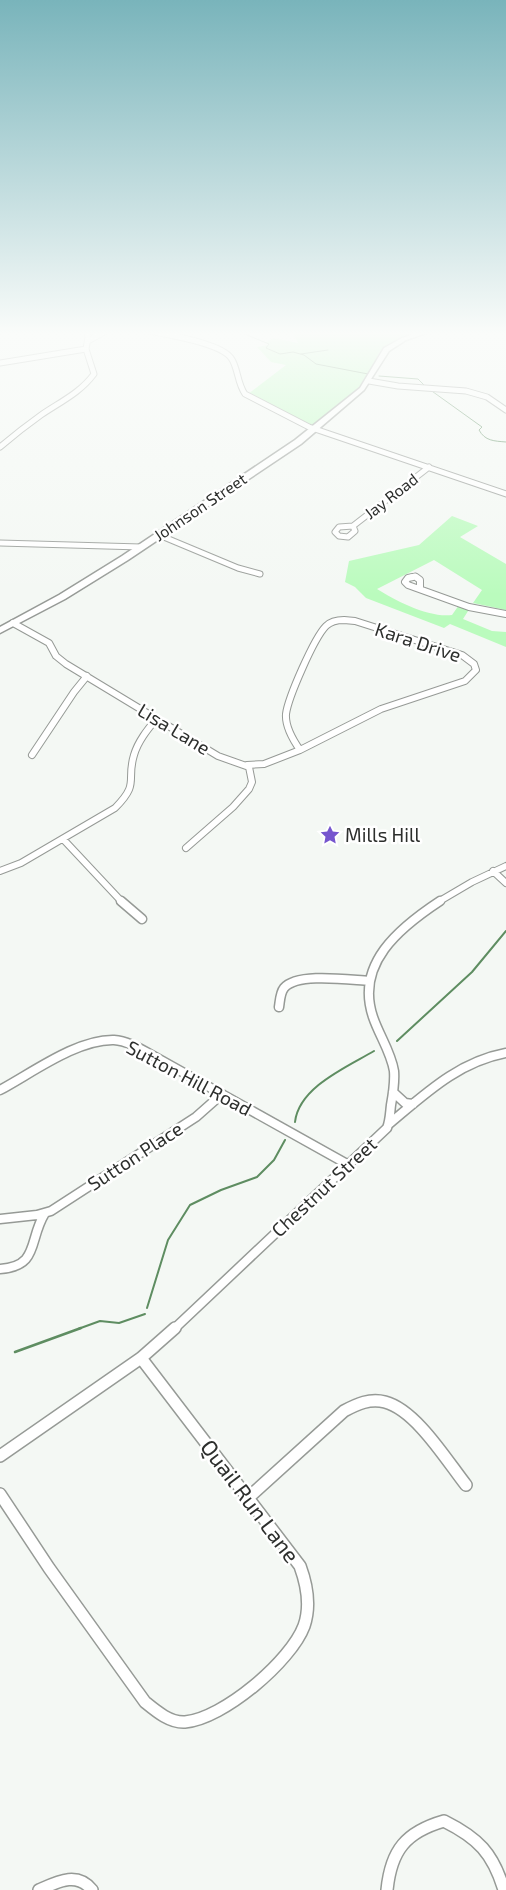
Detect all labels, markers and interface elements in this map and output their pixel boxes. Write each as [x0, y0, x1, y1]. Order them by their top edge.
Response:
street label: Johnson Street [150, 469, 250, 545]
street label: Jay Road [360, 469, 421, 522]
street label: Kara Drive [372, 617, 464, 666]
street label: Lisa Lane [134, 698, 215, 759]
place label: Mills Hill [345, 823, 421, 846]
place icon: Mills Hill [319, 824, 341, 846]
street label: Sutton Hill Road [123, 1035, 256, 1120]
street label: Sutton Place [83, 1116, 187, 1195]
street label: Chestnut Street [266, 1132, 381, 1241]
street label: Quail Run Lane [195, 1434, 306, 1568]

